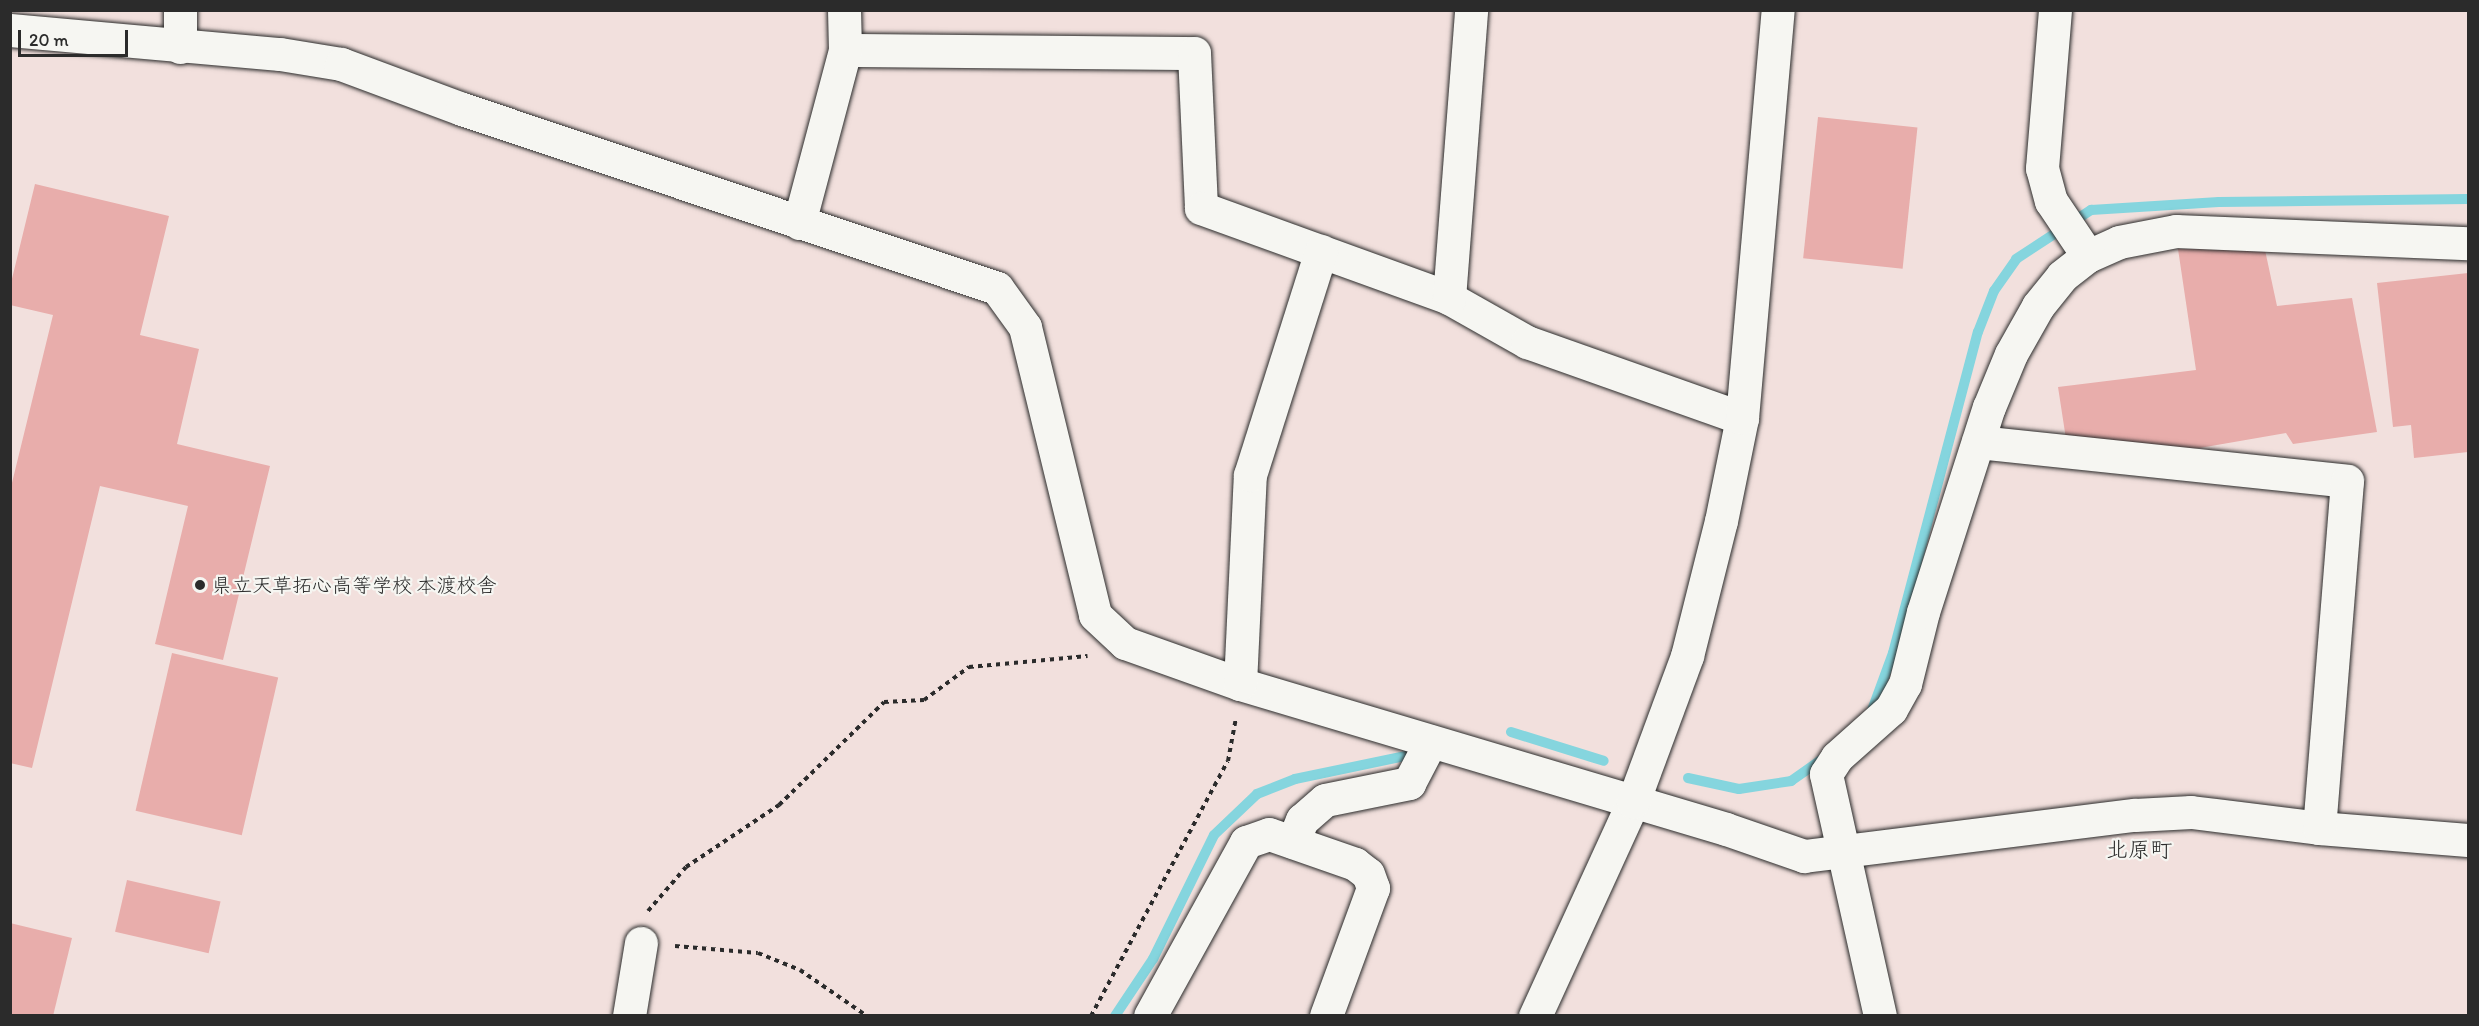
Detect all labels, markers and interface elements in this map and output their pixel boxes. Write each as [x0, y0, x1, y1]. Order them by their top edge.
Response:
scale bar [21, 18, 130, 56]
text: 20 m [29, 29, 69, 51]
place label: 県立天草拓心高等学校 本渡校舎 [212, 573, 496, 597]
marker: 県立天草拓心高等学校 本渡校舎 [193, 578, 207, 592]
district label: 北原町 [2106, 837, 2172, 863]

